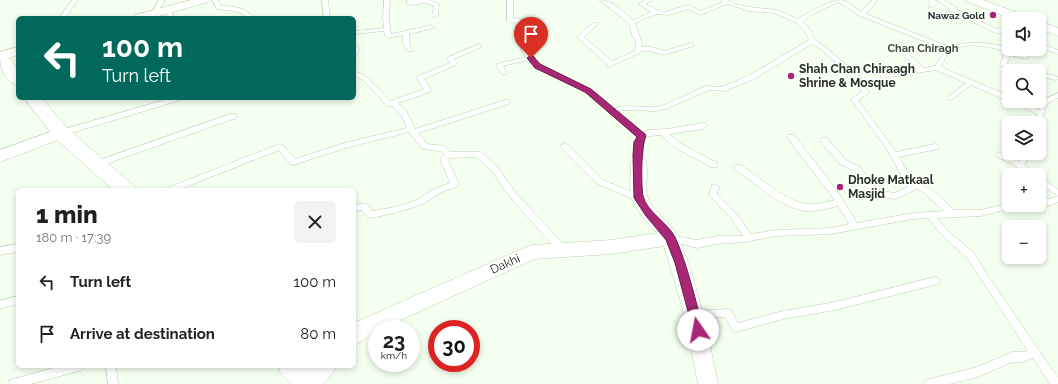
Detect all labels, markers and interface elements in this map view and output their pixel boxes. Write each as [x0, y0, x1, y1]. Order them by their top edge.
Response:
place label: Nawaz Gold [928, 10, 986, 21]
marker: Nawaz Gold [988, 10, 998, 20]
map controls [1002, 12, 1046, 264]
button: sound [1002, 12, 1046, 56]
pin [514, 17, 548, 58]
icon: arrive [520, 23, 542, 45]
text: 100 m [102, 31, 183, 64]
icon: left [36, 32, 88, 84]
district label: Chan Chiragh [888, 42, 959, 55]
place label: Shah Chan Chiraagh Shrine & Mosque [799, 62, 915, 90]
button: search [1002, 64, 1046, 108]
text: Turn left [102, 65, 171, 86]
marker: Shah Chan Chiraagh Shrine & Mosque [786, 71, 796, 81]
button: layers [1002, 116, 1046, 160]
button: + [1002, 168, 1046, 212]
place label: Dhoke Matkaal Masjid [848, 173, 934, 201]
marker: Dhoke Matkaal Masjid [835, 182, 845, 192]
text: 1 min [36, 200, 98, 229]
button: close [294, 201, 336, 243]
button: − [1002, 220, 1046, 264]
text: 180 m · 17:39 [36, 230, 111, 245]
street label: Dakhi [488, 251, 522, 277]
icon: left [36, 271, 58, 293]
text: Turn left [70, 273, 131, 291]
text: 100 m [294, 273, 336, 291]
position arrow [677, 309, 719, 351]
speed limit sign: 30 [428, 320, 480, 372]
icon: arrive [36, 323, 58, 345]
text: Arrive at destination [70, 325, 215, 343]
text: 80 m [300, 325, 336, 343]
text: 23 [383, 329, 405, 353]
text: km/h [381, 350, 407, 361]

